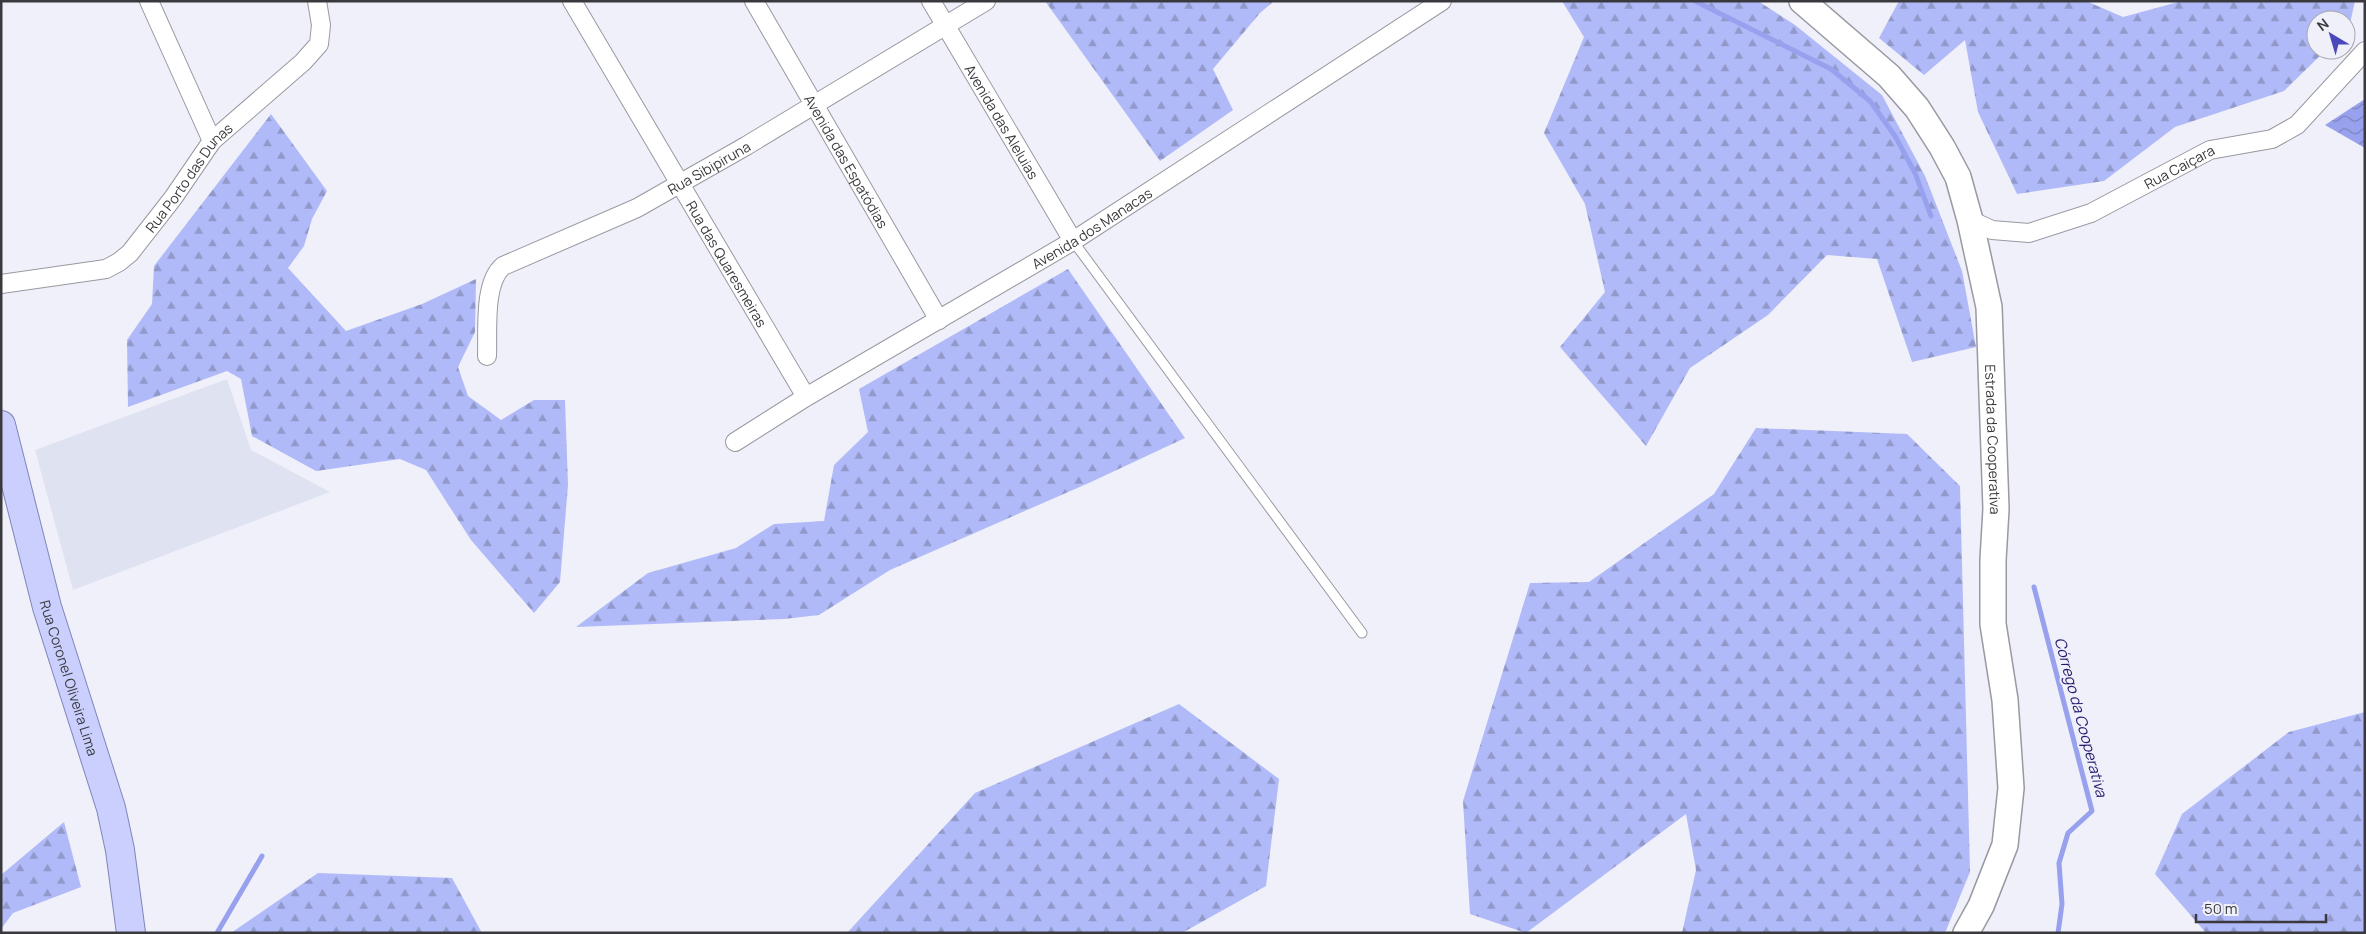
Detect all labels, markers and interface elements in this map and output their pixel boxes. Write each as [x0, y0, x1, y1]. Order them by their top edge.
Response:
north arrow [2306, 10, 2356, 60]
text: N [2313, 14, 2333, 35]
street label: Avenida das Aleluias [961, 61, 1044, 182]
street label: Avenida das Espatódias [801, 91, 893, 231]
street label: Rua Porto das Dunas [141, 118, 236, 236]
street label: Rua Sibipiruna [664, 136, 753, 198]
street label: Rua Caiçara [2141, 140, 2217, 193]
street label: Avenida dos Manacas [1028, 183, 1155, 273]
street label: Rua das Quaresmeiras [682, 197, 772, 330]
street label: Estrada da Cooperativa [1981, 364, 2006, 515]
street label: Rua Coronel Oliveira Lima [36, 598, 103, 758]
water label: Córrego da Cooperativa [2050, 635, 2113, 800]
scale bar [2196, 892, 2326, 924]
text: 50 m [2204, 898, 2238, 919]

